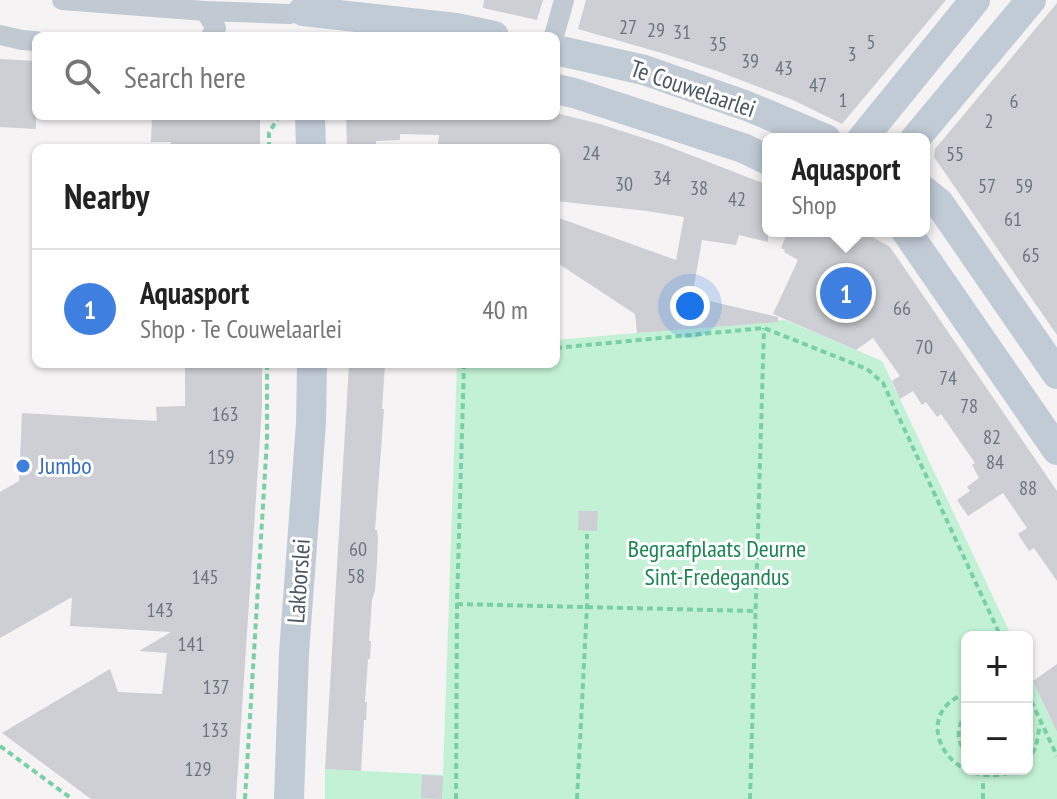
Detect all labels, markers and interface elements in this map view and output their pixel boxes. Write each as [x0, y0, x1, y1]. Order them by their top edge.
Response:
house number: 27 [619, 14, 637, 40]
house number: 29 [647, 17, 665, 43]
house number: 31 [673, 19, 691, 45]
house number: 5 [867, 29, 876, 55]
house number: 35 [709, 31, 727, 57]
search box [32, 32, 560, 120]
house number: 3 [848, 41, 857, 67]
house number: 39 [741, 48, 759, 74]
street label: Te Couwelaarlei [627, 53, 760, 124]
icon: search [60, 54, 104, 98]
house number: 43 [775, 55, 793, 81]
text: Search here [124, 57, 246, 96]
house number: 47 [809, 72, 827, 98]
house number: 1 [839, 87, 848, 113]
house number: 6 [1010, 88, 1019, 114]
house number: 2 [985, 108, 994, 134]
popup [762, 133, 930, 237]
house number: 24 [582, 140, 600, 166]
house number: 55 [946, 141, 964, 167]
text: Aquasport [791, 149, 901, 188]
house number: 34 [653, 165, 671, 191]
house number: 30 [615, 171, 633, 197]
house number: 57 [978, 173, 996, 199]
house number: 59 [1015, 173, 1033, 199]
text: Nearby [64, 174, 149, 218]
house number: 38 [690, 175, 708, 201]
house number: 42 [728, 186, 746, 212]
text: Shop [791, 188, 837, 221]
house number: 61 [1004, 206, 1022, 232]
house number: 65 [1022, 242, 1040, 268]
pin: 1 [820, 263, 872, 323]
text: Aquasport [140, 273, 249, 312]
your location [670, 286, 710, 326]
text: 1 [84, 293, 96, 326]
text: 40 m [482, 293, 528, 326]
house number: 66 [893, 295, 911, 321]
text: Shop · Te Couwelaarlei [140, 312, 342, 345]
house number: 70 [915, 334, 933, 360]
house number: 74 [939, 365, 957, 391]
house number: 78 [960, 393, 978, 419]
house number: 163 [212, 401, 239, 427]
house number: 82 [983, 424, 1001, 450]
house number: 159 [208, 444, 235, 470]
house number: 84 [986, 449, 1004, 475]
place label: Jumbo [38, 450, 92, 481]
marker: Jumbo [14, 457, 32, 475]
house number: 88 [1019, 475, 1037, 501]
park label: Begraafplaats Deurne Sint-Fredegandus [628, 533, 806, 592]
house number: 60 [349, 536, 367, 562]
street label: Lakborslei [280, 538, 317, 624]
house number: 58 [347, 563, 365, 589]
house number: 145 [192, 564, 219, 590]
house number: 143 [147, 597, 174, 623]
house number: 141 [178, 631, 205, 657]
map controls [961, 631, 1033, 775]
button: + [961, 631, 1033, 703]
house number: 137 [203, 674, 230, 700]
button: − [961, 703, 1033, 775]
house number: 133 [202, 717, 229, 743]
house number: 129 [185, 756, 212, 782]

